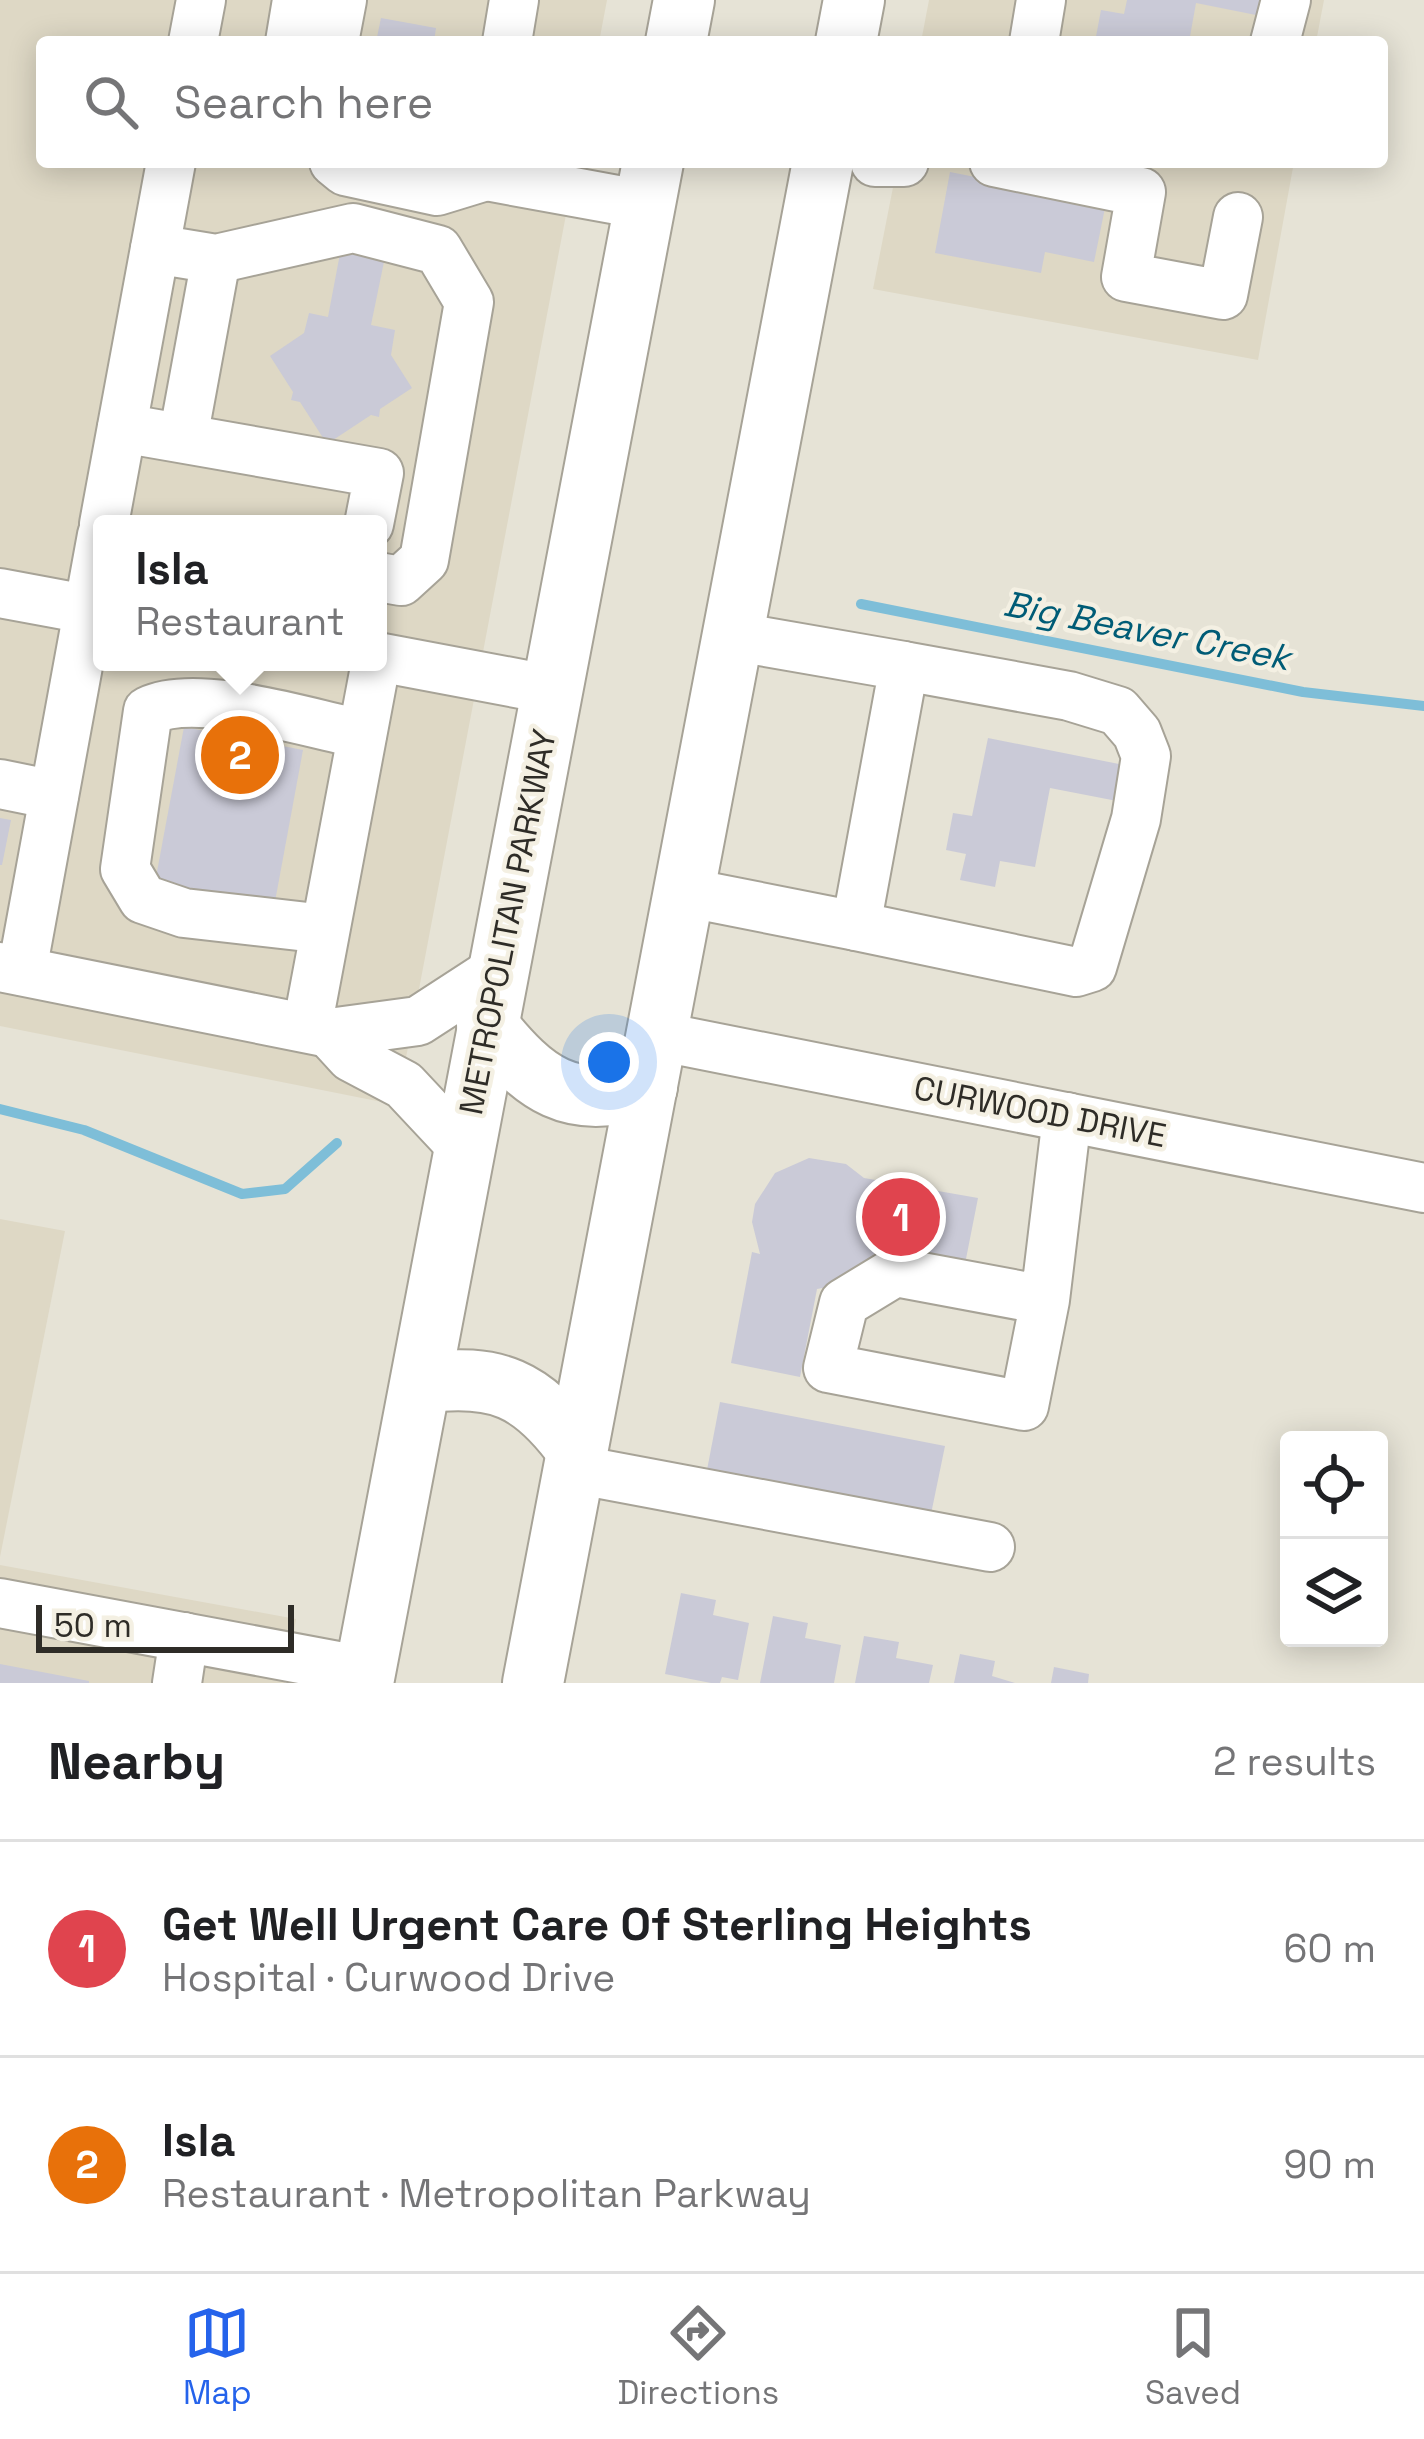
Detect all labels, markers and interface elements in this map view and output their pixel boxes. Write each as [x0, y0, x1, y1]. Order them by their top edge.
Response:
search box [36, 36, 1388, 168]
icon: search [78, 69, 144, 135]
text: Search here [174, 74, 433, 131]
popup [93, 515, 387, 671]
text: Isla [135, 540, 209, 597]
water label: Big Beaver Creek [1000, 581, 1298, 682]
text: Restaurant [135, 597, 345, 646]
pin: 2 [201, 710, 279, 800]
street label: METROPOLITAN PARKWAY [450, 726, 566, 1118]
your location [579, 1032, 639, 1092]
street label: CURWOOD DRIVE [910, 1067, 1170, 1157]
pin: 1 [862, 1172, 940, 1262]
map controls [1280, 1431, 1388, 1647]
button: locate [1280, 1431, 1388, 1539]
button: layers [1280, 1539, 1388, 1647]
scale bar [36, 1599, 294, 1652]
text: 50 m [54, 1605, 132, 1647]
text: Nearby [48, 1729, 225, 1794]
text: 2 results [1213, 1737, 1376, 1786]
text: Get Well Urgent Care Of Sterling Heights [162, 1896, 1032, 1953]
text: 1 [78, 1924, 96, 1973]
text: 60 m [1284, 1924, 1376, 1973]
text: Hospital · Curwood Drive [162, 1953, 615, 2002]
text: Isla [162, 2112, 235, 2169]
text: 2 [75, 2140, 99, 2189]
text: 90 m [1284, 2140, 1376, 2189]
text: Restaurant · Metropolitan Parkway [162, 2169, 811, 2218]
tab: Map [183, 2300, 252, 2414]
tab: Directions [617, 2300, 779, 2414]
tab: Saved [1145, 2300, 1241, 2414]

